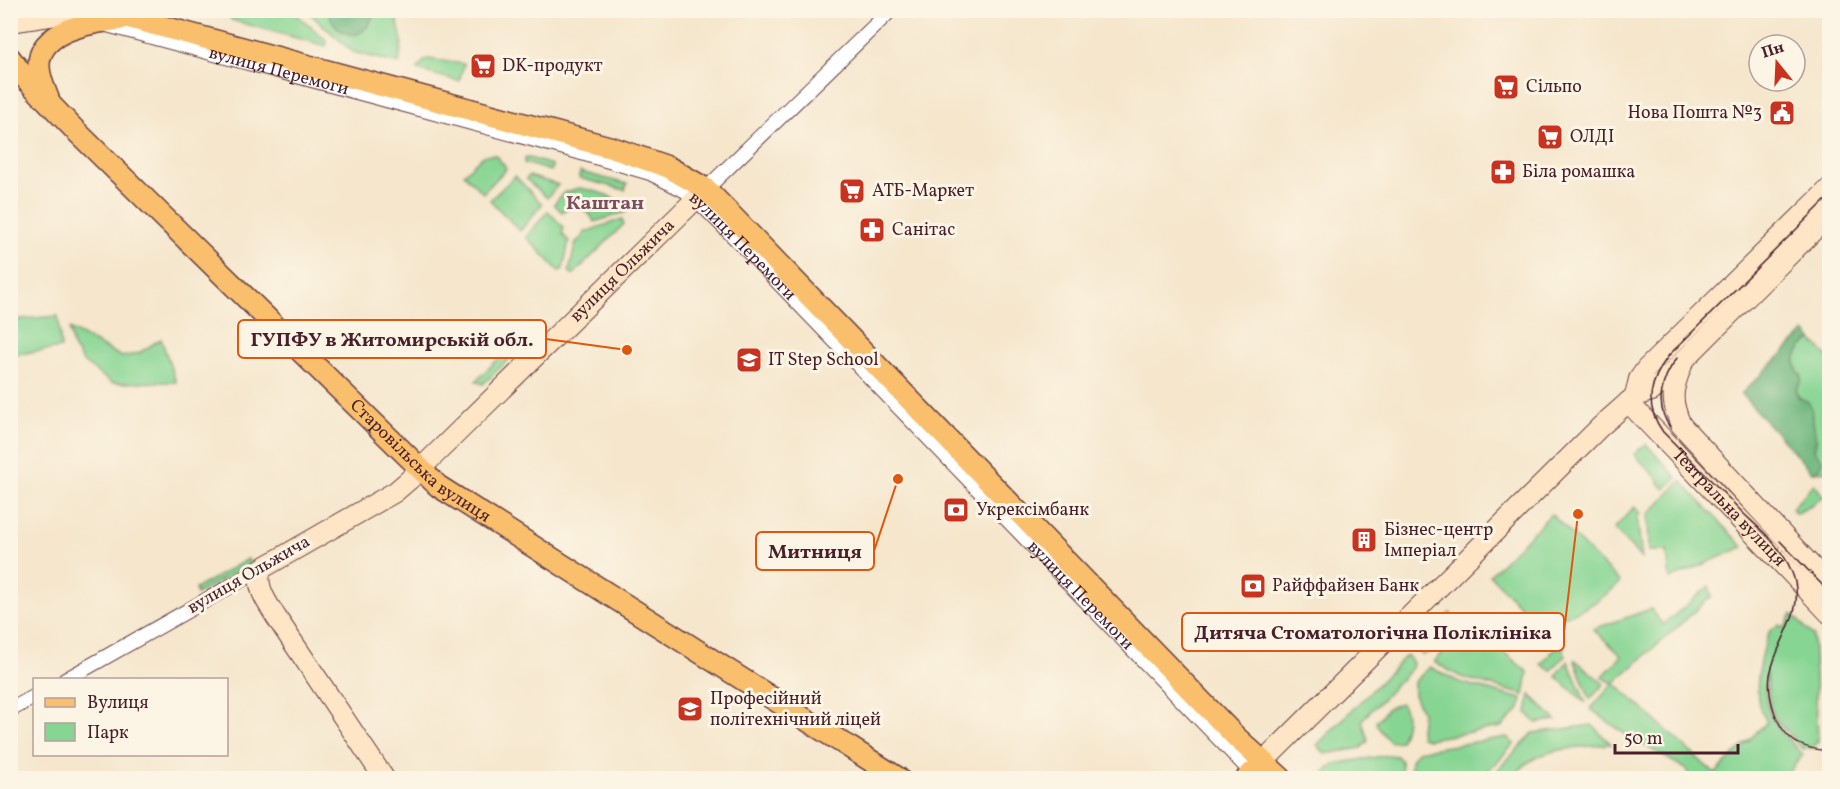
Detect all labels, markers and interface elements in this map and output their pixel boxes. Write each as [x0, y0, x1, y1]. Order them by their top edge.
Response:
north arrow [1747, 33, 1807, 93]
text: Пн [1759, 37, 1787, 65]
street label: вулиця Перемоги [206, 40, 352, 102]
supermarket icon: DK-продукт [468, 51, 498, 81]
place label: DK-продукт [502, 54, 603, 79]
supermarket icon: Сільпо [1491, 72, 1521, 102]
place label: Сільпо [1526, 75, 1582, 100]
public building icon: Нова Пошта №3 [1767, 98, 1797, 128]
place label: Нова Пошта №3 [1628, 101, 1762, 126]
supermarket icon: ОЛДІ [1535, 122, 1565, 152]
place label: ОЛДІ [1570, 125, 1614, 150]
pharmacy icon: Біла ромашка [1488, 157, 1518, 187]
place label: Біла ромашка [1522, 160, 1635, 185]
supermarket icon: АТБ-Маркет [837, 176, 867, 206]
place label: АТБ-Маркет [872, 179, 974, 204]
street label: вулиця Перемоги [684, 185, 802, 306]
district label: Каштан [566, 190, 644, 218]
street label: вулиця Ольжича [565, 213, 681, 328]
pharmacy icon: Санітас [857, 215, 887, 245]
place label: Санітас [892, 218, 955, 243]
callout: ГУПФУ в Житомирській обл. [238, 320, 546, 358]
text: ГУПФУ в Житомирській обл. [250, 327, 534, 355]
school or university icon: IT Step School [734, 345, 764, 375]
place label: IT Step School [768, 348, 879, 373]
street label: Старовільська вулиця [344, 394, 496, 529]
street label: Театральна вулиця [1666, 443, 1791, 573]
bank icon: Укрексімбанк [941, 495, 971, 525]
place label: Укрексімбанк [976, 498, 1089, 523]
place label: Бізнес-центр Імперіал [1384, 518, 1493, 564]
building icon: Бізнес-центр Імперіал [1349, 525, 1379, 555]
street label: вулиця Ольжича [183, 530, 315, 620]
callout: Митниця [756, 532, 874, 570]
street label: вулиця Перемоги [1021, 535, 1139, 656]
text: Митниця [768, 539, 862, 567]
bank icon: Райффайзен Банк [1238, 571, 1268, 601]
place label: Райффайзен Банк [1272, 574, 1419, 599]
callout: Дитяча Стоматологічна Поліклініка [1182, 613, 1564, 651]
text: Дитяча Стоматологічна Поліклініка [1194, 620, 1552, 648]
legend [33, 678, 228, 756]
place label: Професійний політехнічний ліцей [710, 687, 881, 733]
text: Вулиця [87, 691, 149, 716]
school or university icon: Професійний політехнічний ліцей [675, 694, 705, 724]
scale bar [1615, 717, 1738, 755]
text: Парк [87, 721, 129, 746]
text: 50 m [1624, 727, 1663, 752]

